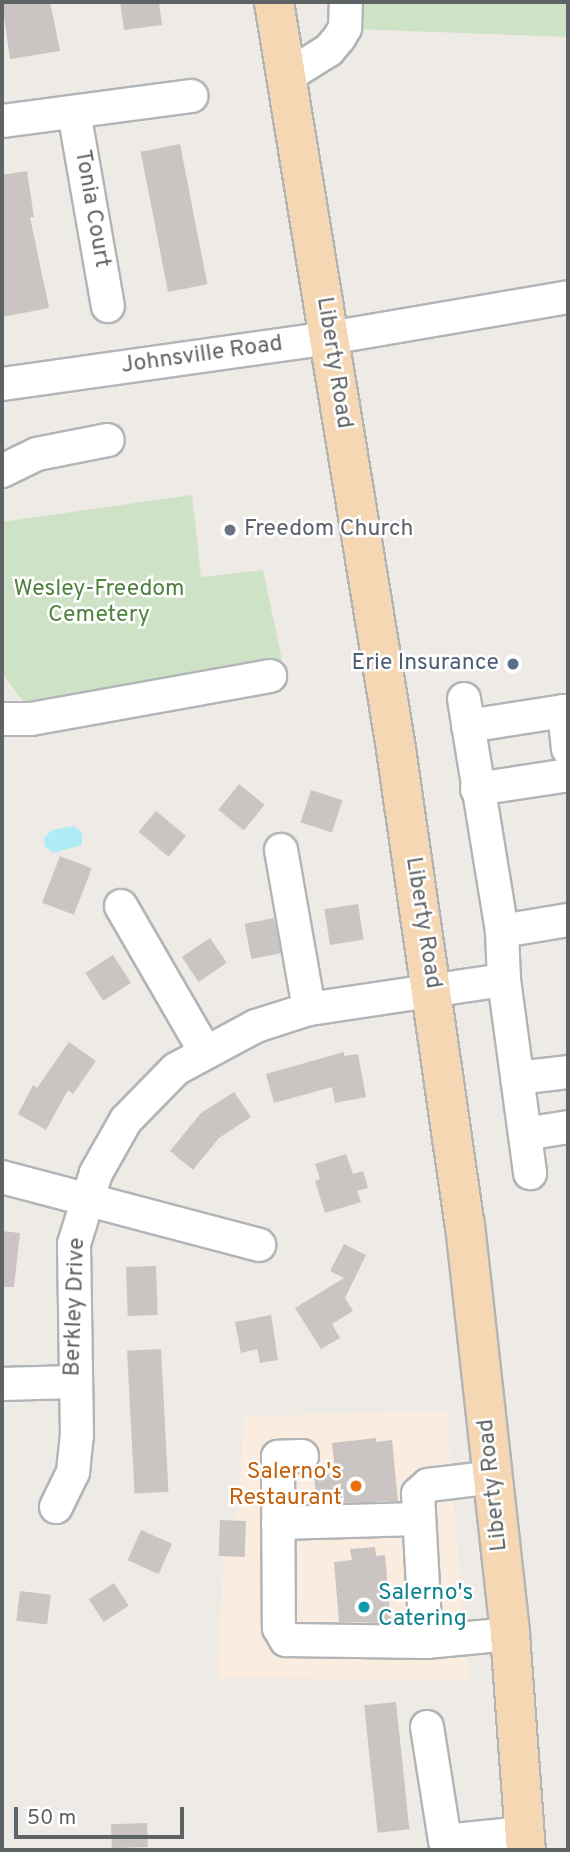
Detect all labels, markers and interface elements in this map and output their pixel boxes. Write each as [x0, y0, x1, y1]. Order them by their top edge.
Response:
street label: Tonia Court [67, 148, 115, 270]
street label: Liberty Road [309, 295, 357, 431]
street label: Johnsville Road [120, 331, 284, 381]
place label: Freedom Church [244, 516, 413, 544]
marker: Freedom Church [222, 522, 238, 538]
park label: Wesley-Freedom Cemetery [13, 576, 185, 630]
place label: Erie Insurance [352, 650, 499, 678]
marker: Erie Insurance [505, 656, 521, 672]
street label: Liberty Road [398, 855, 446, 991]
street label: Berkley Drive [60, 1237, 92, 1377]
street label: Liberty Road [473, 1417, 515, 1553]
place label: Salerno's Restaurant [229, 1459, 342, 1513]
marker: Salerno's Restaurant [348, 1478, 364, 1494]
place label: Salerno's Catering [378, 1580, 473, 1634]
marker: Salerno's Catering [356, 1599, 372, 1615]
scale bar [18, 1792, 187, 1836]
text: 50 m [27, 1805, 76, 1832]

